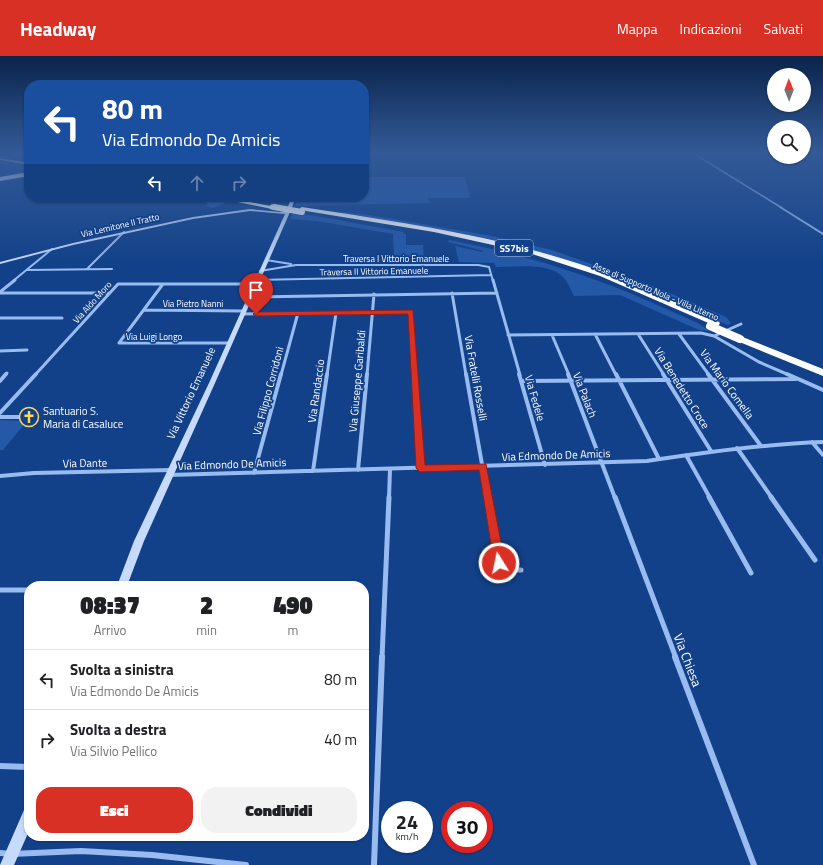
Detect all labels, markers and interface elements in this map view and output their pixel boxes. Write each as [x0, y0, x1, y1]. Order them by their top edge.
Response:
text: Headway [20, 14, 96, 43]
text: Mappa [617, 18, 658, 39]
text: Indicazioni [680, 18, 742, 39]
text: Salvati [764, 18, 803, 39]
north arrow [767, 68, 811, 112]
map controls [767, 68, 811, 164]
text: 80 m [102, 87, 163, 130]
icon: left [36, 96, 88, 148]
button: search [767, 120, 811, 164]
text: Via Edmondo De Amicis [102, 126, 280, 153]
icon: left [144, 172, 166, 194]
icon: ahead [186, 172, 208, 194]
icon: right [228, 172, 250, 194]
street label: Via Lemitone II Tratto [79, 210, 161, 240]
road number: SS7bis [495, 240, 533, 256]
street label: Traversa I Vittorio Emanuele [343, 252, 450, 265]
street label: Asse di Supporto Nola - Villa Literno [591, 259, 721, 324]
street label: Traversa II Vittorio Emanuele [320, 264, 429, 278]
pin [239, 273, 273, 314]
street label: Via Aldo Moro [70, 278, 115, 326]
icon: arrive [245, 279, 267, 301]
street label: Via Pietro Nanni [163, 297, 223, 310]
street label: Via Giuseppe Garibaldi [345, 329, 369, 433]
street label: Via Luigi Longo [126, 330, 183, 343]
street label: Via Fratelli Rosselli [461, 334, 491, 422]
street label: Via Vittorio Emanuele [163, 344, 220, 442]
street label: Via Benedetto Croce [650, 344, 714, 432]
street label: Via Filippo Corridoni [248, 345, 288, 437]
street label: Via Mario Comella [696, 346, 758, 423]
street label: Via Randaccio [304, 358, 328, 424]
street label: Via Palach [569, 370, 601, 420]
street label: Via Fedele [521, 373, 549, 423]
place label: Santuario S. Maria di Casaluce [43, 403, 124, 432]
church icon: Santuario S. Maria di Casaluce [18, 406, 40, 428]
street label: Via Edmondo De Amicis [501, 445, 611, 465]
street label: Via Edmondo De Amicis [177, 454, 287, 474]
street label: Via Dante [63, 455, 108, 471]
position arrow [478, 542, 520, 584]
text: 08:37 [80, 587, 140, 623]
text: 2 [200, 587, 213, 623]
text: 490 [273, 587, 313, 623]
text: Arrivo [94, 620, 126, 640]
text: min [196, 620, 217, 640]
text: m [287, 620, 298, 640]
street label: Via Chiesa [669, 630, 708, 690]
text: Svolta a sinistra [70, 658, 174, 681]
text: 80 m [324, 668, 357, 691]
icon: left [36, 669, 58, 691]
text: Via Edmondo De Amicis [70, 681, 199, 701]
text: Svolta a destra [70, 718, 167, 741]
text: 40 m [324, 728, 357, 751]
icon: right [36, 729, 58, 751]
text: Via Silvio Pellico [70, 741, 157, 761]
button: Esci [36, 787, 193, 833]
button: Condividi [201, 787, 357, 833]
speed limit sign: 30 [441, 801, 493, 853]
text: 24 [396, 806, 418, 837]
text: km/h [396, 829, 418, 844]

